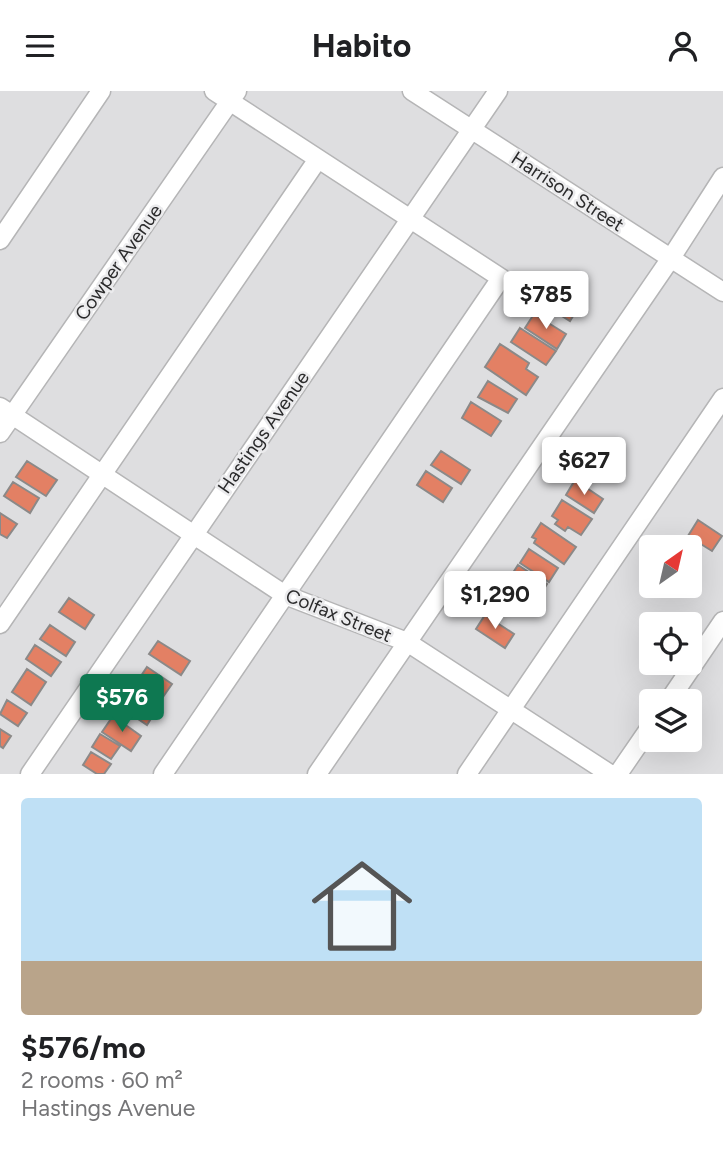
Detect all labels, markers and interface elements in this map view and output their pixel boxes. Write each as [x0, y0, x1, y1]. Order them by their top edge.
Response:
icon: menu [21, 27, 59, 65]
text: Habito [312, 27, 411, 65]
icon: person [664, 27, 702, 65]
street label: Harrison Street [507, 146, 628, 236]
street label: Cowper Avenue [70, 200, 167, 325]
pin: $785 [505, 271, 587, 331]
text: $785 [520, 280, 572, 308]
street label: Hastings Avenue [213, 367, 314, 498]
pin: $627 [543, 437, 625, 497]
text: $627 [558, 446, 610, 474]
north arrow [639, 535, 702, 599]
map controls [639, 535, 702, 752]
pin: $1,290 [438, 571, 552, 631]
text: $1,290 [460, 580, 530, 608]
street label: Colfax Street [282, 584, 395, 647]
button: locate [639, 612, 702, 675]
pin: $576 [81, 675, 163, 734]
text: $576 [96, 683, 148, 711]
button: layers [639, 689, 702, 752]
icon: home [299, 843, 425, 969]
text: $576/mo [21, 1029, 146, 1066]
text: 2 rooms · 60 m² [21, 1066, 183, 1094]
text: Hastings Avenue [21, 1094, 195, 1122]

